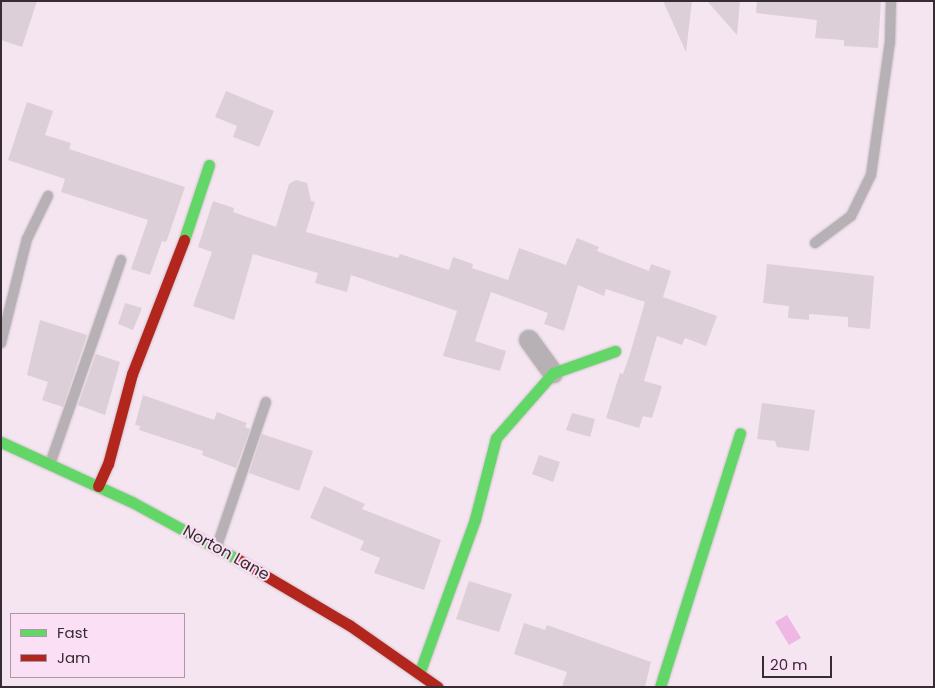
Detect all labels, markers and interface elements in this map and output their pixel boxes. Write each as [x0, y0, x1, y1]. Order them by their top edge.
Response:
street label: Norton Lane [179, 521, 273, 585]
legend [10, 613, 185, 678]
text: Fast [57, 622, 88, 643]
scale bar [765, 646, 835, 678]
text: Jam [57, 647, 91, 668]
text: 20 m [770, 654, 808, 675]

